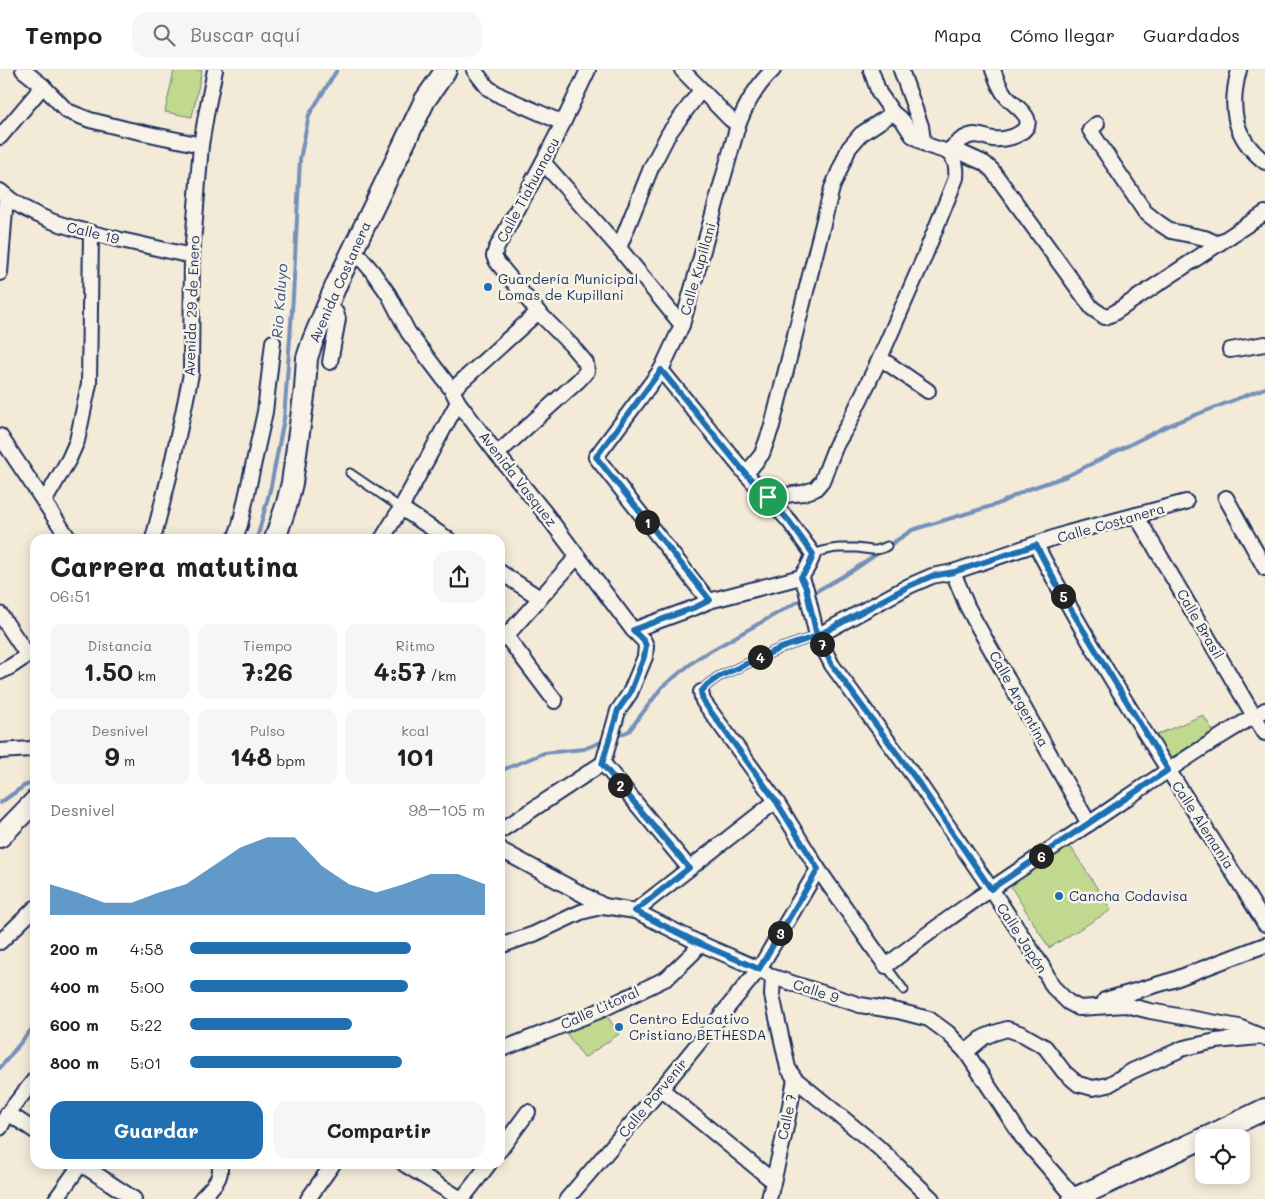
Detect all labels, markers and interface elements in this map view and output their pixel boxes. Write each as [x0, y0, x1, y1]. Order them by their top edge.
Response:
search box [132, 12, 482, 57]
text: Tempo [25, 19, 102, 50]
icon: search [150, 21, 178, 49]
text: Buscar aquí [190, 22, 301, 47]
text: Mapa [934, 23, 982, 47]
text: Cómo llegar [1010, 23, 1115, 47]
text: Guardados [1143, 23, 1240, 47]
street label: Calle Tiahuanacu [492, 134, 563, 246]
street label: Calle 19 [65, 217, 121, 248]
street label: Avenida Costanera [304, 218, 375, 345]
street label: Calle Kupillani [675, 220, 720, 318]
street label: Avenida 29 de Enero [180, 235, 203, 377]
water label: Rio Kaluyo [266, 263, 292, 339]
place label: Guardería Municipal Lomas de Kupillani [498, 269, 638, 304]
marker: Guardería Municipal Lomas de Kupillani [482, 281, 494, 293]
street label: Avenida Vasquez [475, 427, 562, 530]
pin [747, 476, 789, 518]
icon: arrive [754, 483, 782, 511]
street label: Calle Costanera [1055, 498, 1167, 547]
pin: 1 [634, 510, 660, 534]
text: 1 [644, 513, 651, 532]
text: Carrera matutina [50, 548, 299, 584]
button: share [433, 551, 485, 603]
pin: 5 [1050, 584, 1076, 608]
text: 06:51 [50, 585, 91, 606]
street label: Calle Brasil [1173, 585, 1228, 662]
text: 5 [1059, 587, 1068, 606]
pin: 7 [810, 632, 834, 656]
text: 7 [819, 635, 826, 654]
text: Distancia [88, 636, 152, 655]
text: Tiempo [243, 636, 292, 655]
text: Ritmo [396, 636, 435, 655]
pin: 4 [748, 644, 772, 670]
street label: Calle Argentina [985, 647, 1054, 750]
text: 4 [756, 648, 765, 667]
text: 1.50 [84, 655, 133, 687]
text: 7:26 [242, 655, 293, 687]
text: 4:57 [374, 655, 426, 687]
text: km [133, 666, 156, 685]
text: /km [426, 666, 457, 685]
text: Desnivel [91, 721, 148, 740]
text: Pulso [250, 721, 285, 740]
text: kcal [401, 721, 429, 740]
text: 9 [104, 740, 120, 772]
text: 148 [230, 740, 272, 772]
text: 101 [396, 740, 434, 772]
text: m [120, 751, 135, 770]
text: bpm [272, 751, 305, 770]
pin: 2 [608, 772, 632, 798]
text: 2 [617, 776, 624, 795]
street label: Calle Alemania [1168, 777, 1239, 872]
text: Desnivel [50, 799, 115, 820]
text: 98–105 m [409, 799, 485, 820]
pin: 6 [1028, 844, 1054, 868]
text: 6 [1037, 847, 1046, 866]
place label: Cancha Codavisa [1069, 886, 1188, 905]
marker: Cancha Codavisa [1053, 890, 1065, 902]
street label: Calle Japón [993, 899, 1052, 976]
pin: 3 [768, 920, 792, 946]
text: 3 [776, 924, 785, 943]
text: 200 m [50, 938, 98, 959]
text: 4:58 [130, 938, 163, 959]
street label: Calle 9 [791, 974, 842, 1007]
text: 400 m [50, 976, 99, 997]
text: 5:00 [130, 976, 164, 997]
street label: Calle Litoral [557, 982, 642, 1033]
place label: Centro Educativo Cristiano BETHESDA [629, 1009, 767, 1044]
text: 600 m [50, 1014, 99, 1035]
text: 5:22 [130, 1014, 162, 1035]
marker: Centro Educativo Cristiano BETHESDA [613, 1021, 625, 1033]
text: 800 m [50, 1052, 99, 1073]
text: 5:01 [130, 1052, 161, 1073]
street label: Calle Porvenir [614, 1054, 691, 1141]
street label: Calle 7 [772, 1092, 801, 1142]
button: Guardar [50, 1101, 263, 1159]
button: Compartir [273, 1101, 485, 1159]
map controls [1195, 1129, 1250, 1184]
button: locate [1195, 1129, 1250, 1184]

